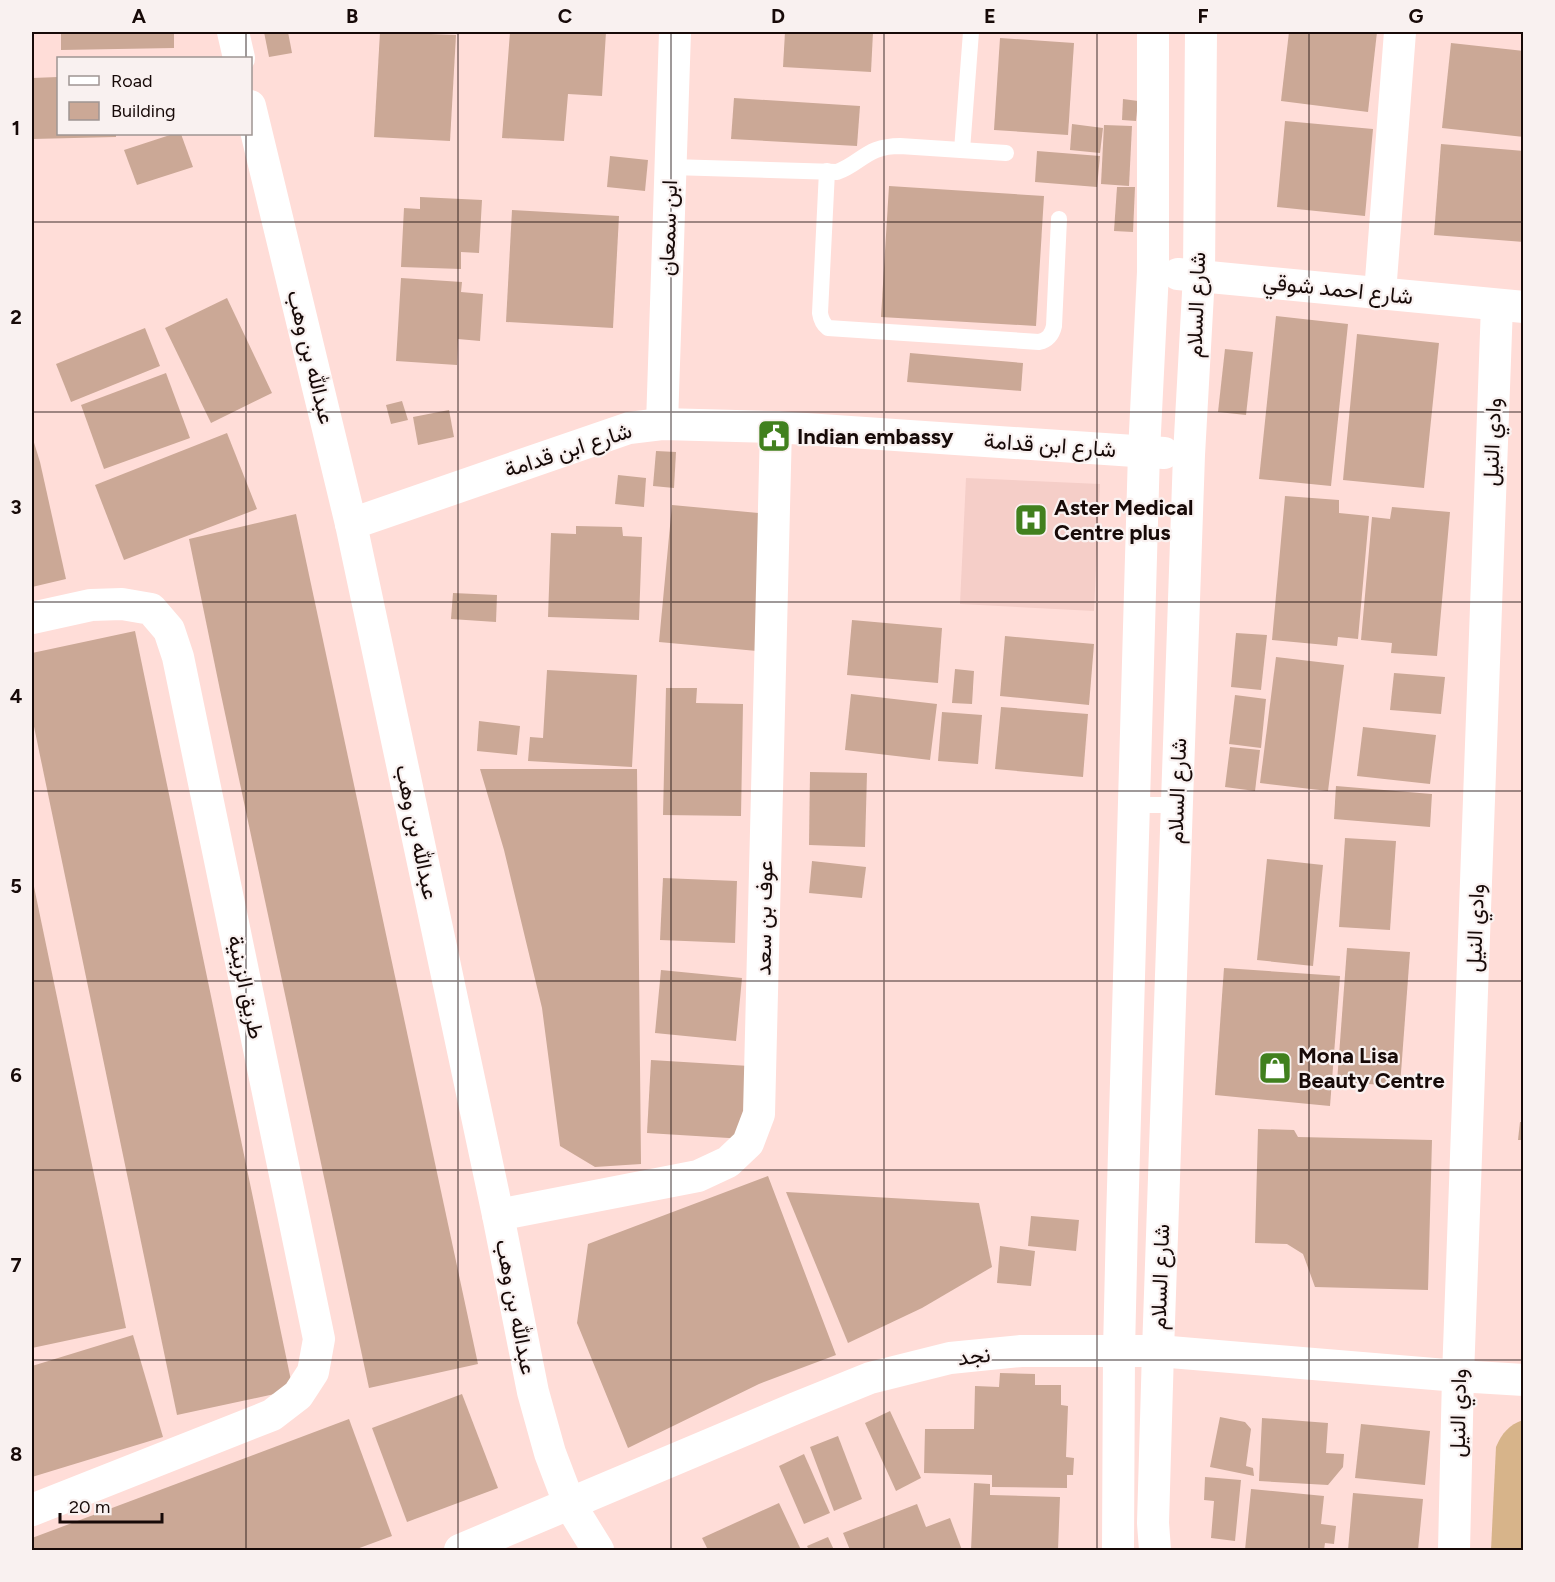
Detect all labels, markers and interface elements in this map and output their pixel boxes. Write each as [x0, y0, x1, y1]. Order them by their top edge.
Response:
text: A [132, 4, 147, 28]
text: B [346, 4, 358, 28]
text: C [558, 4, 572, 28]
text: D [771, 4, 785, 28]
text: E [984, 4, 996, 28]
text: F [1197, 4, 1209, 28]
text: G [1409, 4, 1424, 28]
legend [57, 57, 252, 135]
text: Road [111, 70, 152, 92]
text: Building [111, 100, 176, 122]
text: 1 [12, 116, 20, 140]
street label: ابن سمعان [653, 180, 683, 276]
street label: شارع السلام [1181, 252, 1212, 358]
street label: شارع احمد شوقي [1261, 268, 1414, 315]
street label: عبدالله بن وهب [281, 287, 341, 427]
text: 2 [10, 305, 22, 329]
street label: وادي النيل [1477, 397, 1512, 487]
street label: شارع ابن قدامة [501, 417, 636, 484]
public building icon: Indian embassy [756, 418, 792, 454]
place label: Indian embassy [797, 423, 954, 450]
street label: شارع ابن قدامة [983, 427, 1117, 464]
place label: Aster Medical Centre plus [1054, 494, 1193, 546]
text: 3 [10, 495, 22, 519]
hospital icon: Aster Medical Centre plus [1013, 502, 1049, 538]
text: 4 [10, 684, 23, 708]
street label: شارع السلام [1162, 738, 1193, 844]
street label: عبدالله بن وهب [390, 762, 444, 902]
street label: عوف بن سعد [749, 860, 779, 976]
text: 5 [10, 874, 22, 898]
street label: وادي النيل [1460, 883, 1495, 973]
street label: طريق الزينية [222, 933, 270, 1041]
place label: Mona Lisa Beauty Centre [1298, 1042, 1445, 1094]
shop icon: Mona Lisa Beauty Centre [1257, 1050, 1293, 1086]
text: 6 [10, 1063, 22, 1087]
street label: شارع السلام [1145, 1224, 1176, 1330]
street label: عبدالله بن وهب [490, 1237, 542, 1377]
text: 7 [10, 1253, 22, 1277]
street label: نجد [956, 1341, 992, 1371]
street label: وادي النيل [1444, 1368, 1477, 1458]
text: 8 [10, 1442, 22, 1466]
scale bar [60, 1486, 162, 1524]
text: 20 m [69, 1496, 110, 1518]

